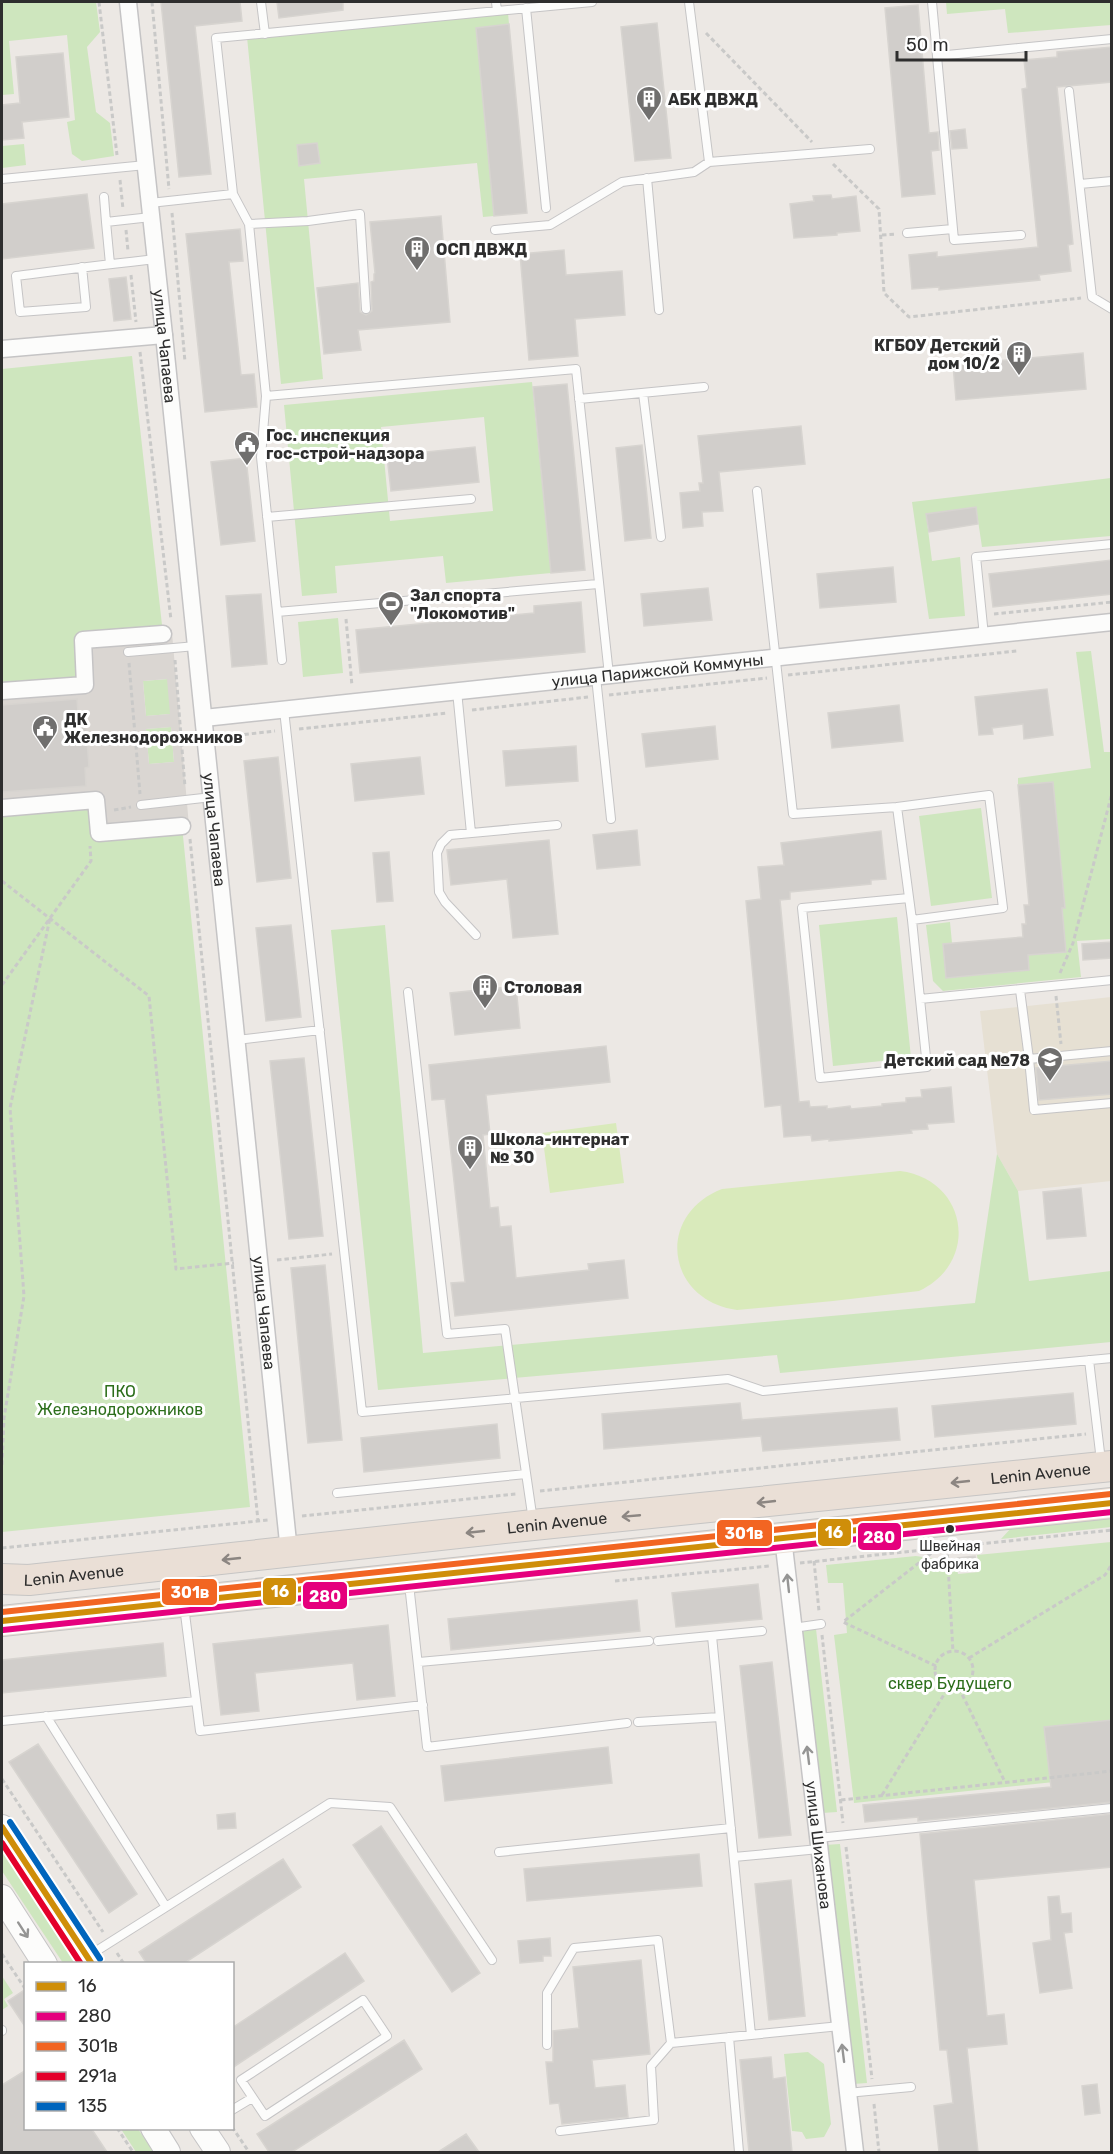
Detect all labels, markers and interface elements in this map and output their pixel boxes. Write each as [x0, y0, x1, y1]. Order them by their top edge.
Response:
scale bar [897, 24, 1026, 62]
text: 50 m [906, 34, 949, 56]
building icon: АБК ДВЖД [634, 84, 664, 122]
place label: АБК ДВЖД [668, 90, 758, 109]
building icon: ОСП ДВЖД [402, 234, 432, 272]
place label: ОСП ДВЖД [436, 240, 527, 259]
street label: улица Чапаева [150, 288, 180, 404]
place label: КГБОУ Детский дом 10/2 [874, 336, 1000, 373]
building icon: КГБОУ Детский дом 10/2 [1004, 339, 1034, 377]
place label: Гос. инспекция гос-строй-надзора [266, 426, 424, 463]
public building icon: Гос. инспекция гос-строй-надзора [232, 429, 262, 467]
place label: Зал спорта "Локомотив" [410, 586, 515, 623]
sports icon: Зал спорта "Локомотив" [376, 589, 406, 627]
street label: улица Парижской Коммуны [551, 649, 764, 691]
place label: ДК Железнодорожников [64, 710, 243, 747]
public building icon: ДК Железнодорожников [30, 713, 60, 751]
street label: улица Чапаева [199, 772, 230, 887]
building icon: Столовая [470, 972, 500, 1010]
place label: Столовая [504, 978, 582, 997]
school or university icon: Детский сад №78 [1035, 1045, 1065, 1083]
place label: Детский сад №78 [884, 1051, 1030, 1070]
place label: Школа-интернат № 30 [490, 1130, 629, 1167]
building icon: Школа-интернат № 30 [455, 1133, 485, 1171]
street label: улица Чапаева [249, 1255, 280, 1371]
park label: ПКО Железнодорожников [37, 1382, 203, 1419]
street label: Lenin Avenue [989, 1459, 1091, 1488]
one-way arrow [950, 1477, 970, 1488]
one-way arrow [756, 1497, 776, 1508]
street label: Lenin Avenue [506, 1508, 608, 1537]
one-way arrow [622, 1511, 642, 1522]
line badge: 16 [817, 1518, 852, 1547]
line badge: 301в [716, 1519, 773, 1547]
line badge: 280 [857, 1522, 902, 1551]
text: 16 [825, 1523, 843, 1542]
marker: Швейная фабрика [944, 1523, 956, 1535]
text: 301в [724, 1524, 764, 1543]
one-way arrow [466, 1527, 485, 1538]
text: 280 [863, 1528, 895, 1547]
place label: Швейная фабрика [919, 1538, 981, 1573]
one-way arrow [222, 1553, 241, 1564]
street label: Lenin Avenue [23, 1560, 125, 1590]
one-way arrow [782, 1574, 793, 1594]
line badge: 16 [262, 1577, 297, 1606]
line badge: 301в [161, 1578, 218, 1606]
line badge: 280 [302, 1581, 348, 1610]
text: 16 [271, 1582, 289, 1601]
text: 301в [170, 1583, 210, 1602]
text: 280 [309, 1587, 341, 1606]
park label: сквер Будущего [888, 1674, 1012, 1693]
one-way arrow [802, 1745, 813, 1765]
street label: улица Шиханова [802, 1780, 836, 1910]
one-way arrow [17, 1922, 29, 1938]
legend [24, 1962, 234, 2130]
text: 16 [78, 1975, 97, 1997]
text: 280 [78, 2005, 111, 2027]
text: 301в [78, 2035, 118, 2057]
one-way arrow [837, 2043, 848, 2063]
text: 291а [78, 2065, 117, 2087]
text: 135 [78, 2095, 107, 2117]

